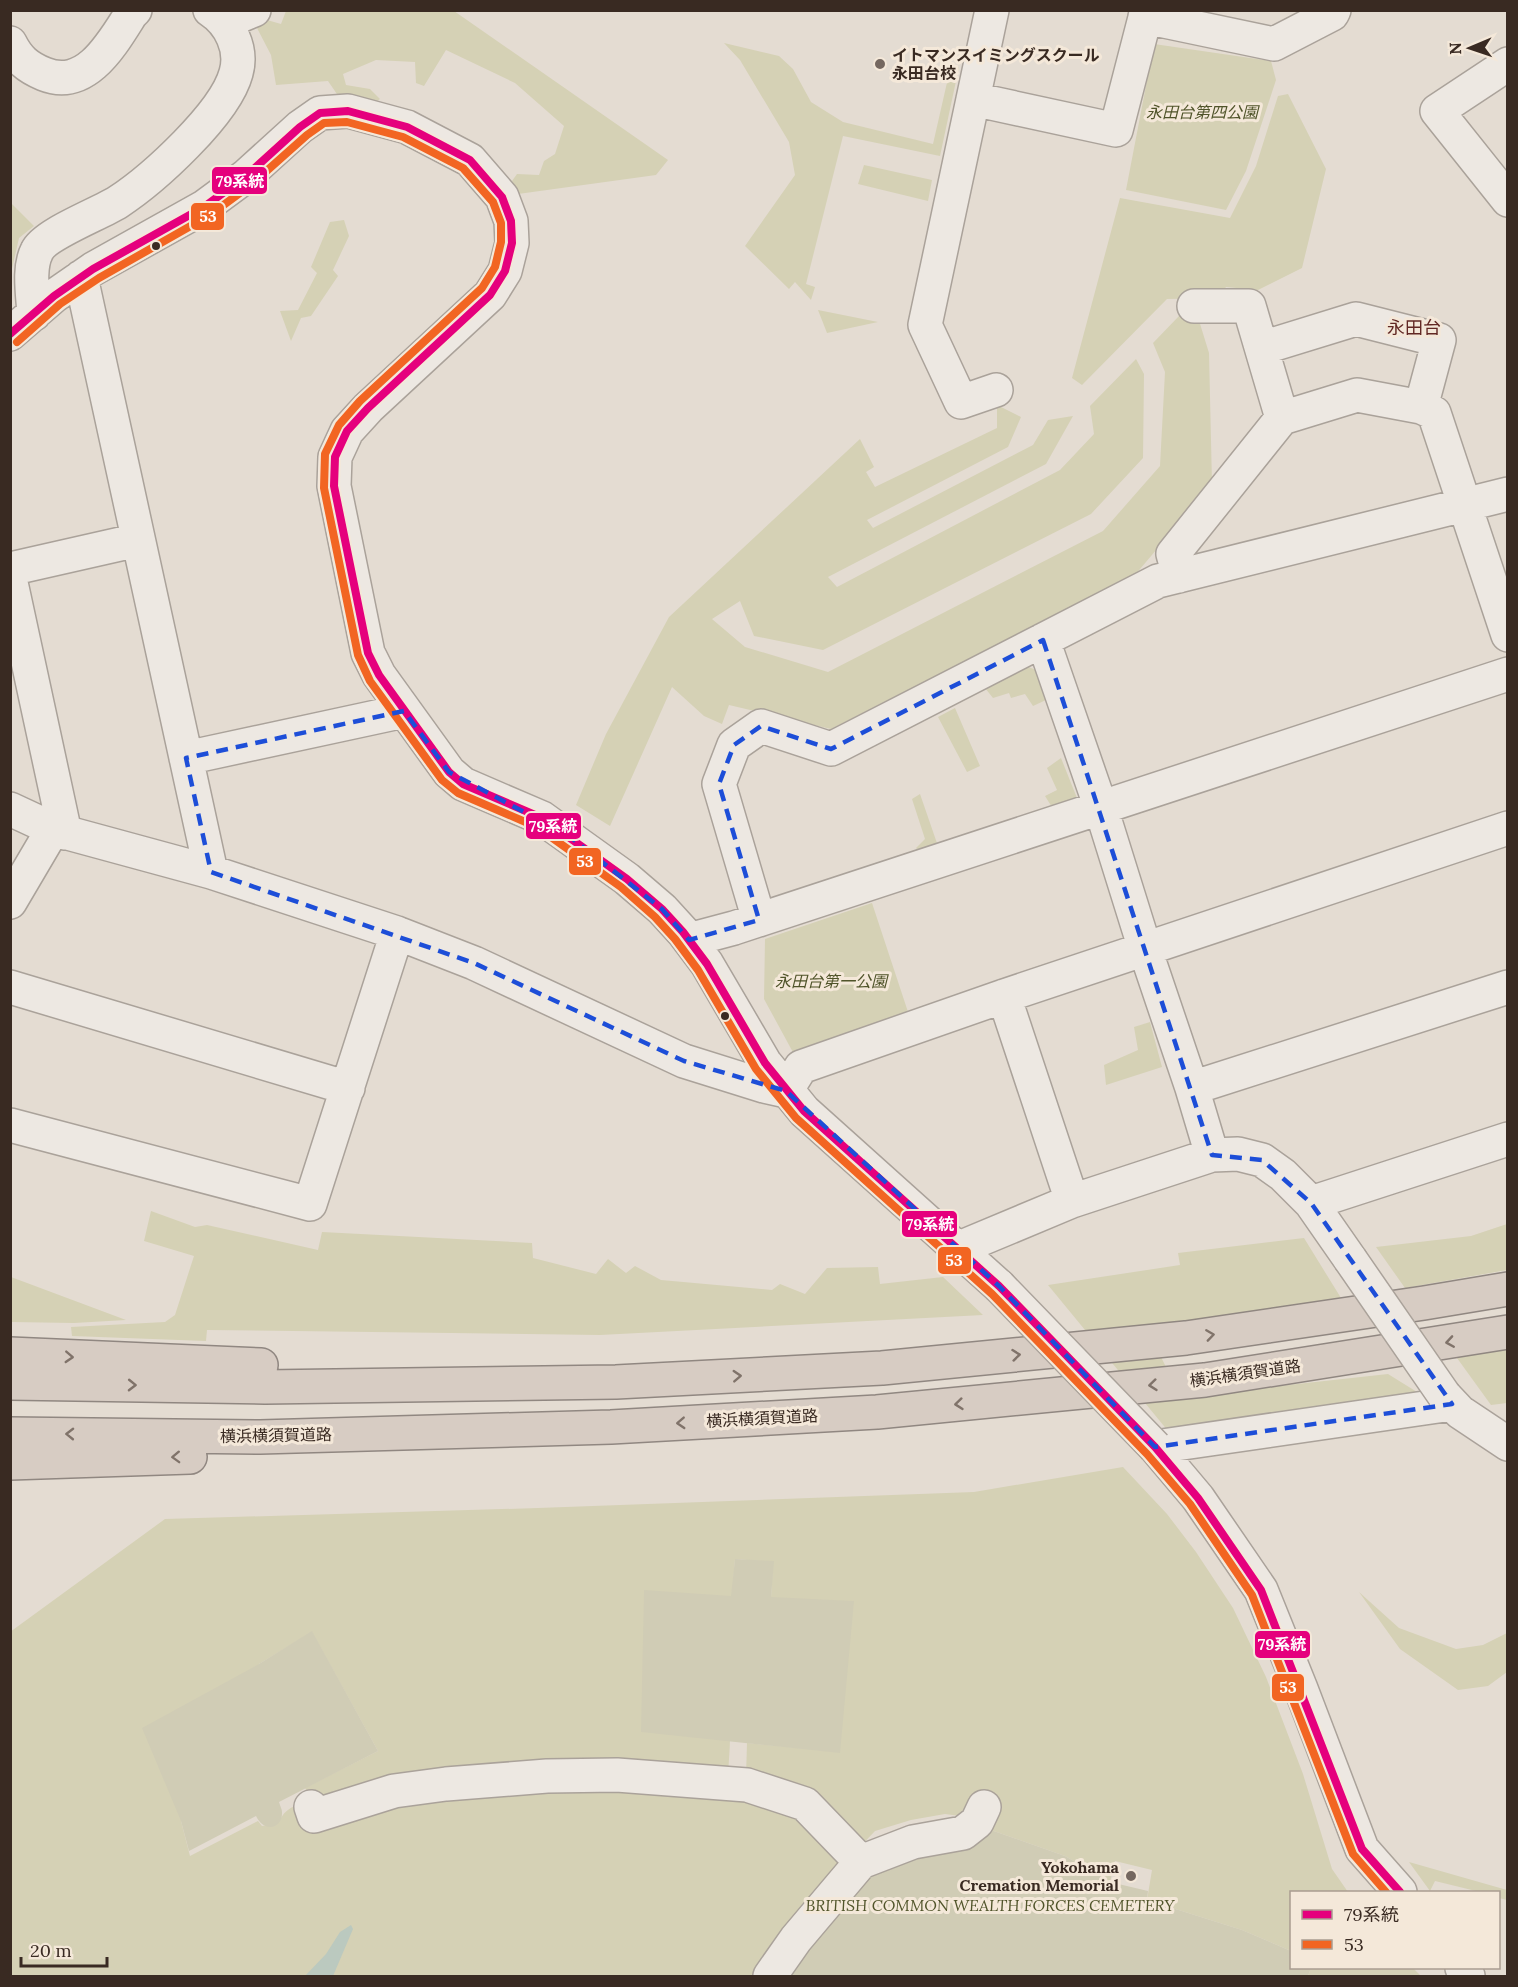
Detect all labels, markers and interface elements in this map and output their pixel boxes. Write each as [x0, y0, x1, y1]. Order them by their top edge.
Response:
north arrow [1440, 18, 1500, 78]
text: N [1445, 42, 1465, 55]
place label: イトマンスイミングスクール 永田台校 [892, 45, 1100, 83]
marker: イトマンスイミングスクール 永田台校 [873, 57, 887, 71]
park label: 永田台第四公園 [1146, 102, 1260, 122]
line badge: 79系統 [211, 166, 268, 195]
text: 79系統 [216, 171, 264, 191]
line badge: 53 [190, 202, 225, 231]
text: 53 [199, 206, 217, 226]
unlabelled marker [150, 240, 162, 252]
district label: 永田台 [1387, 316, 1441, 339]
line badge: 79系統 [525, 812, 582, 840]
text: 79系統 [529, 816, 577, 836]
line badge: 53 [568, 847, 602, 876]
text: 53 [576, 851, 594, 871]
park label: 永田台第一公園 [775, 971, 889, 991]
unlabelled marker [719, 1010, 731, 1022]
line badge: 79系統 [901, 1210, 958, 1238]
text: 79系統 [906, 1214, 954, 1234]
line badge: 53 [937, 1246, 972, 1275]
text: 53 [945, 1250, 963, 1270]
one-way arrow [1205, 1329, 1214, 1341]
one-way arrow [1445, 1336, 1454, 1348]
one-way arrow [1011, 1349, 1020, 1362]
one-way arrow [64, 1350, 73, 1363]
street label: 横浜横須賀道路 [1188, 1355, 1302, 1391]
one-way arrow [733, 1369, 742, 1382]
one-way arrow [1148, 1378, 1157, 1391]
one-way arrow [127, 1379, 136, 1391]
one-way arrow [954, 1397, 963, 1410]
street label: 横浜横須賀道路 [706, 1405, 818, 1431]
one-way arrow [676, 1417, 685, 1430]
street label: 横浜横須賀道路 [220, 1424, 332, 1446]
one-way arrow [65, 1428, 74, 1440]
one-way arrow [171, 1451, 180, 1464]
line badge: 79系統 [1254, 1630, 1311, 1659]
text: 79系統 [1258, 1634, 1306, 1654]
line badge: 53 [1271, 1673, 1305, 1702]
text: 53 [1279, 1677, 1297, 1697]
place label: Yokohama Cremation Memorial [960, 1857, 1120, 1895]
marker: Yokohama Cremation Memorial [1124, 1869, 1138, 1883]
legend [1290, 1891, 1500, 1969]
park label: BRITISH COMMON WEALTH FORCES CEMETERY [805, 1895, 1175, 1915]
text: 79系統 [1344, 1903, 1399, 1926]
scale bar [21, 1930, 106, 1968]
text: 53 [1344, 1933, 1364, 1956]
text: 20 m [30, 1939, 72, 1962]

